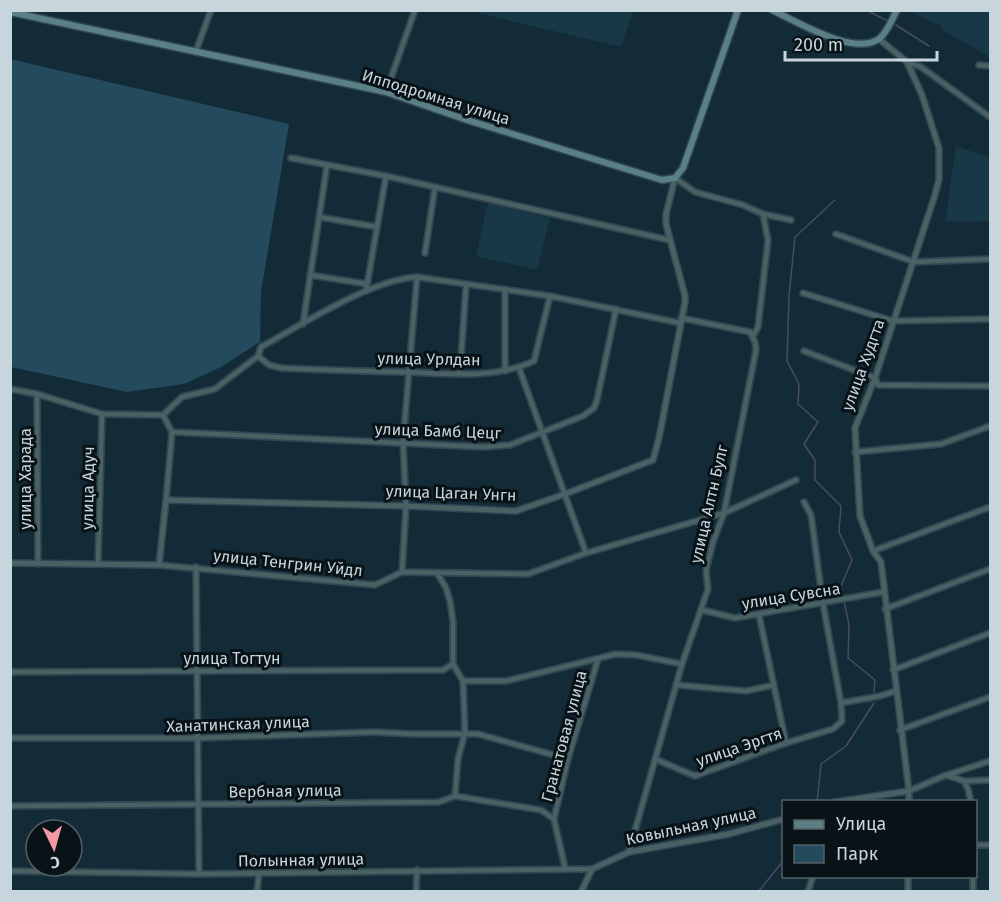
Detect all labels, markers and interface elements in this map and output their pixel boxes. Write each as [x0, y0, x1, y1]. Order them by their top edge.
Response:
scale bar [785, 24, 936, 62]
text: 200 m [794, 34, 843, 56]
street label: Ипподромная улица [360, 65, 512, 129]
street label: улица Худгта [838, 317, 888, 413]
street label: улица Урлдан [377, 349, 481, 369]
street label: улица Бамб Цецг [374, 419, 502, 443]
street label: улица Харада [16, 428, 35, 530]
street label: улица Алтн Булг [686, 443, 732, 565]
street label: улица Адуч [78, 446, 98, 530]
street label: улица Цаган Унгн [385, 481, 517, 505]
street label: улица Тенгрин Уйдл [212, 546, 364, 580]
street label: улица Сувсна [740, 579, 842, 613]
street label: улица Тогтун [183, 649, 281, 668]
street label: Гранатовая улица [537, 668, 591, 804]
street label: Ханатинская улица [166, 712, 310, 736]
street label: улица Эргтя [694, 723, 784, 771]
street label: Вербная улица [228, 781, 342, 801]
legend [782, 800, 977, 878]
street label: Ковыльная улица [624, 803, 758, 849]
text: Улица [836, 813, 886, 835]
north arrow [24, 818, 84, 878]
text: Парк [836, 843, 879, 865]
street label: Полынная улица [238, 849, 364, 871]
text: С [49, 853, 61, 872]

